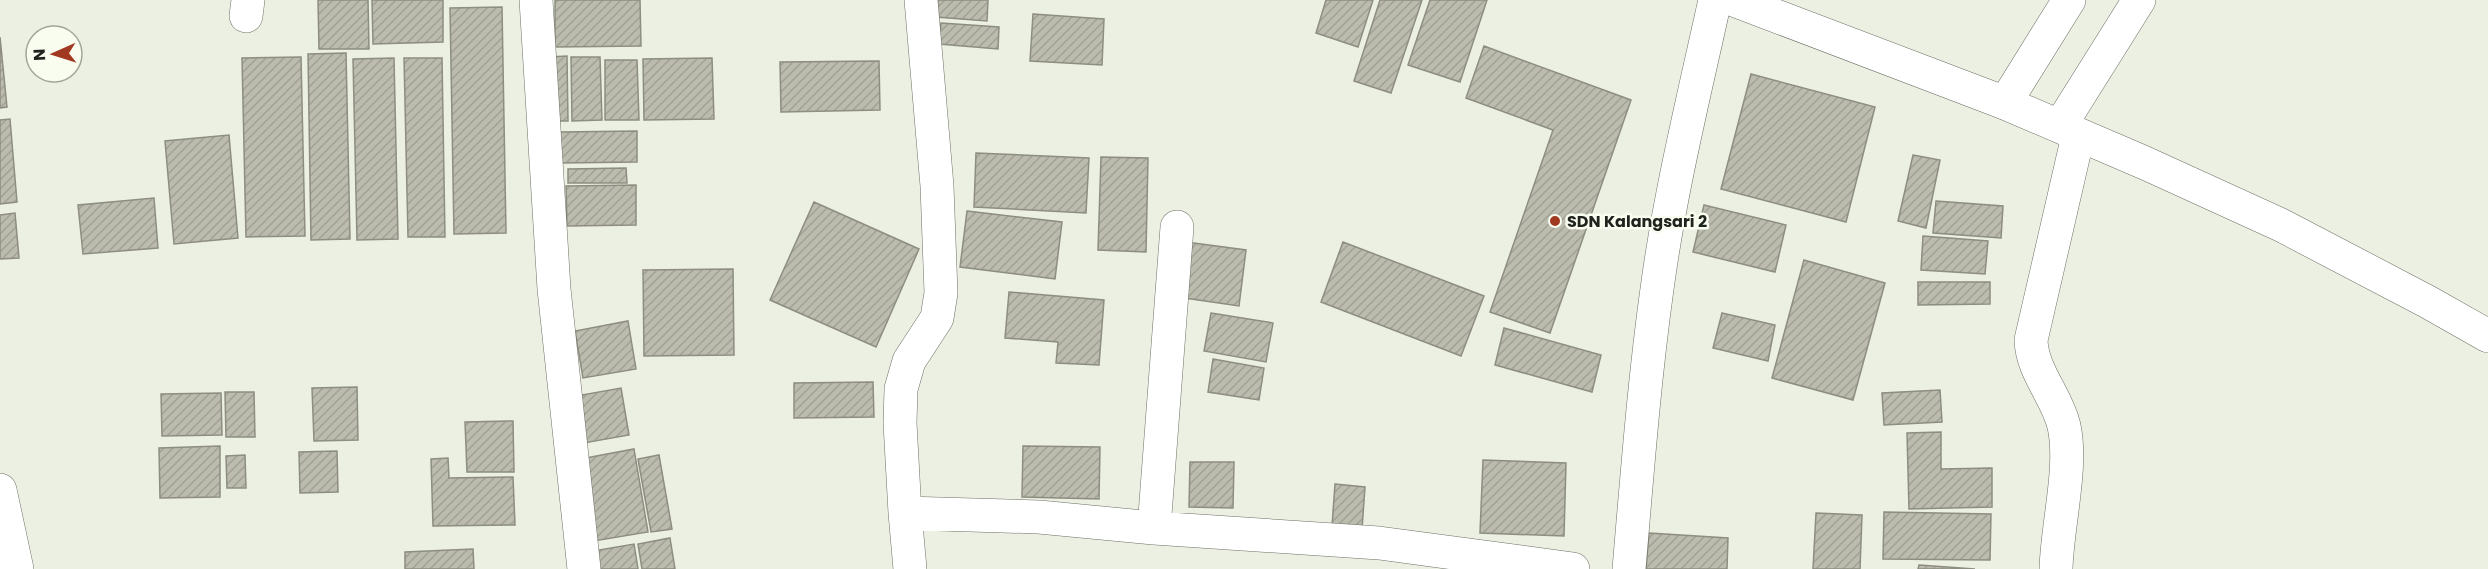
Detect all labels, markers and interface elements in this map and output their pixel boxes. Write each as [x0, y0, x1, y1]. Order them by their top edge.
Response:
north arrow [24, 24, 84, 84]
text: N [28, 48, 51, 61]
place label: SDN Kalangsari 2 [1567, 210, 1707, 233]
marker: SDN Kalangsari 2 [1548, 214, 1562, 228]

